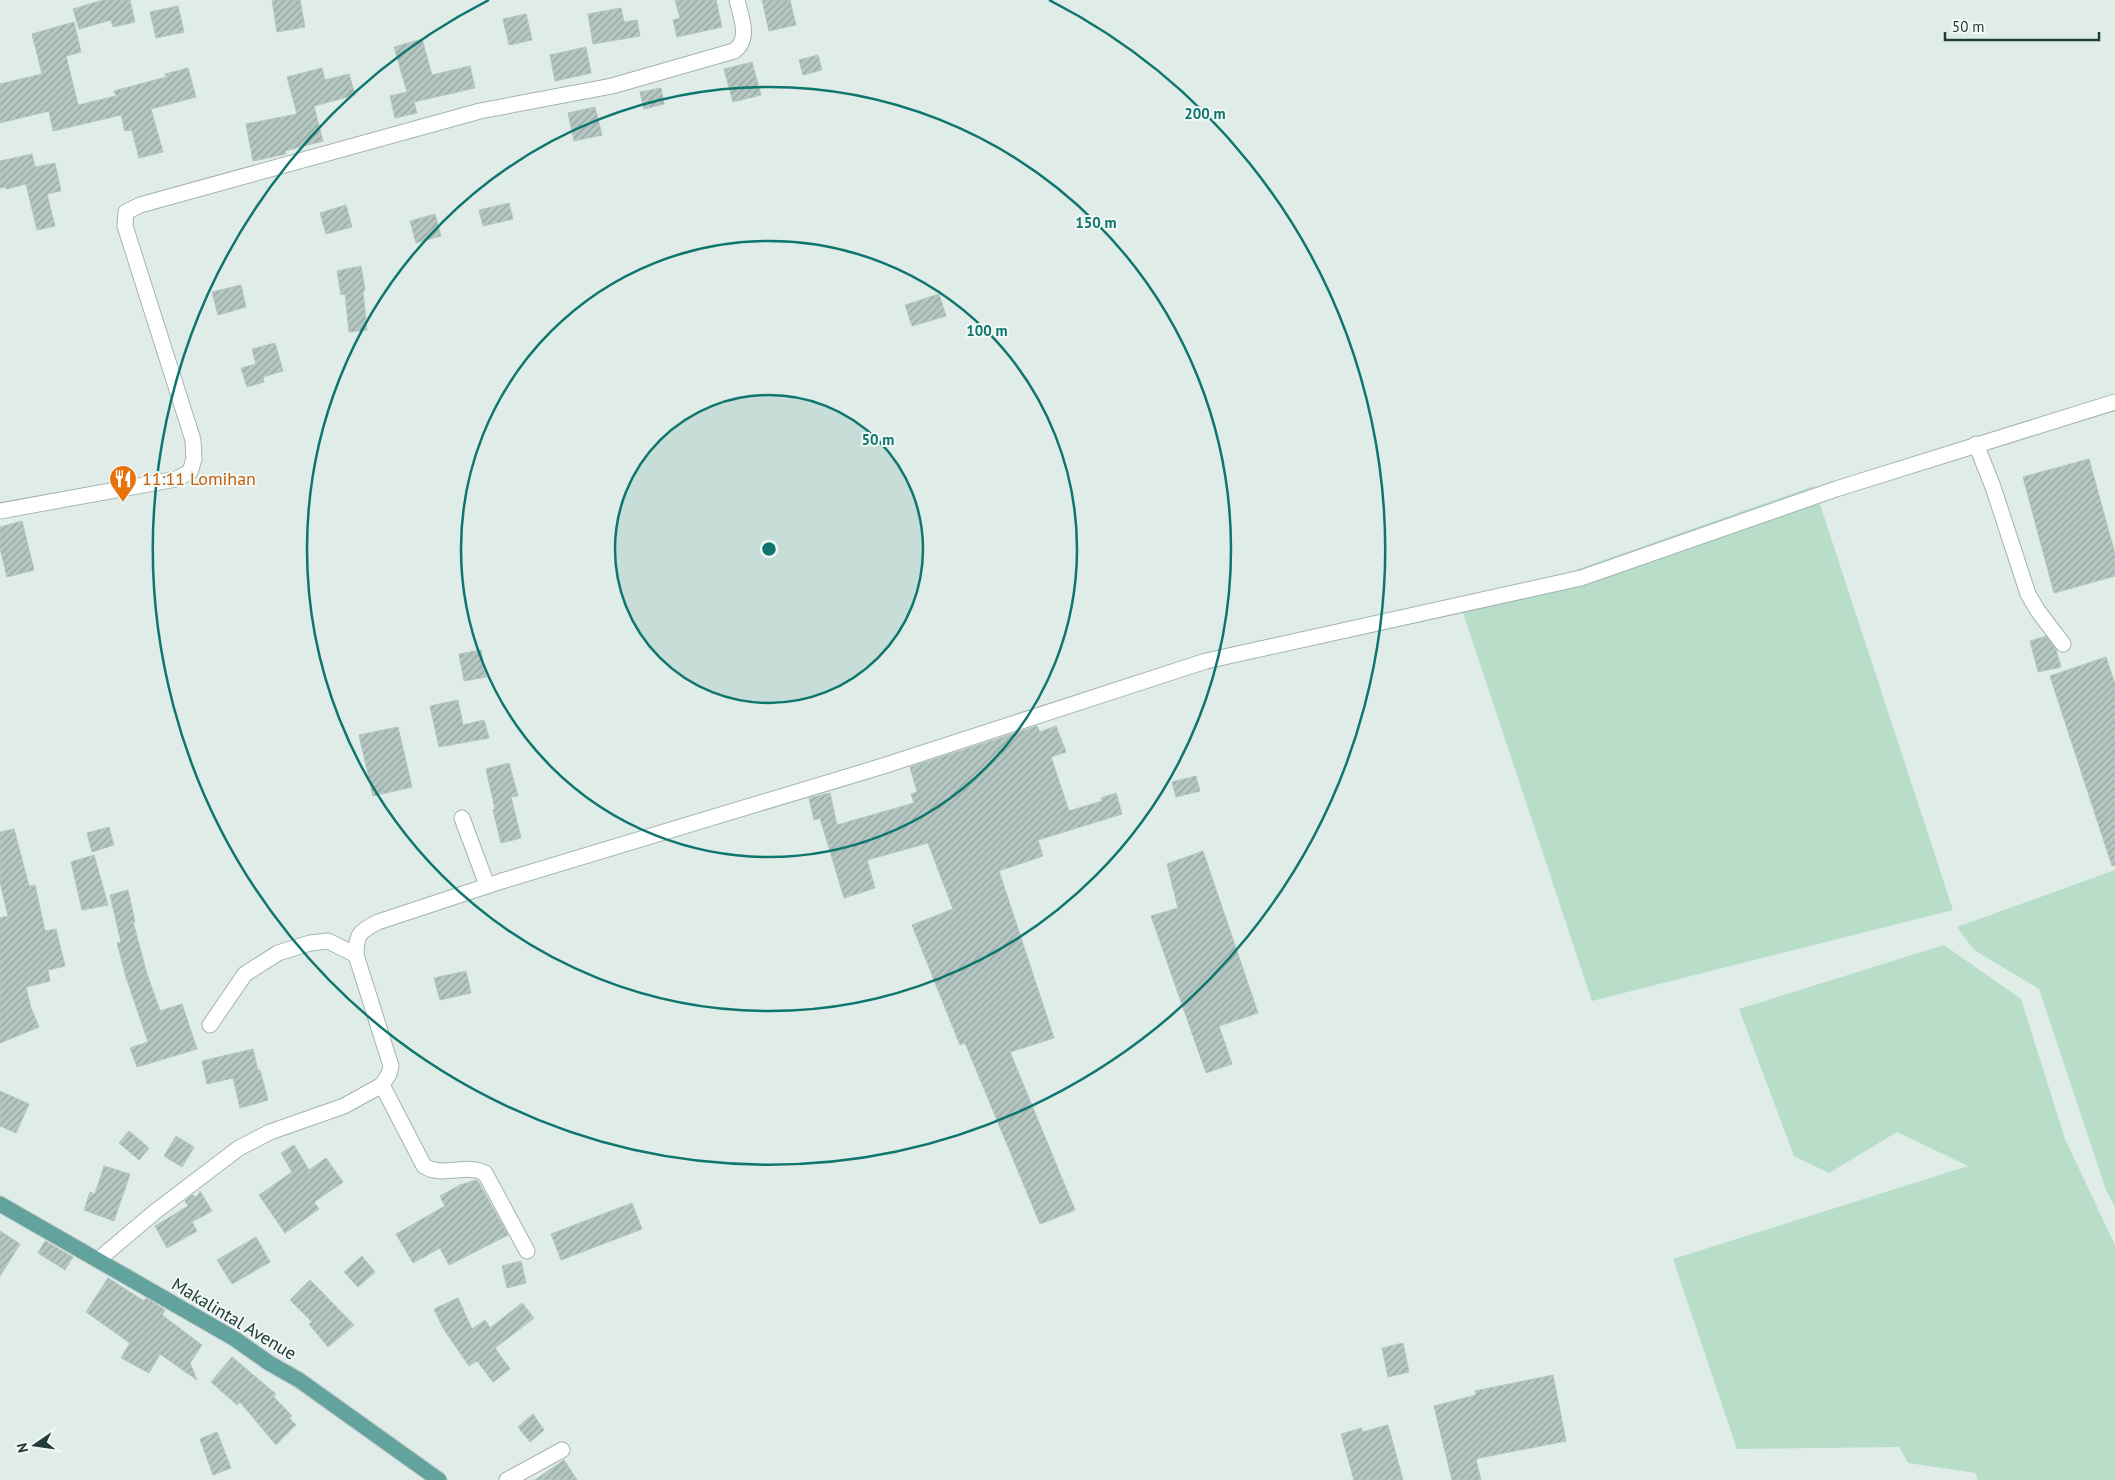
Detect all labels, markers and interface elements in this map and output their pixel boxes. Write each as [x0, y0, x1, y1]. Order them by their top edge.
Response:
scale bar [1945, 10, 2099, 42]
text: 50 m [1952, 17, 1985, 36]
text: 200 m [1184, 104, 1226, 123]
text: 150 m [1075, 213, 1117, 232]
text: 100 m [966, 321, 1008, 340]
text: 50 m [862, 430, 894, 449]
restaurant icon: 11:11 Lomihan [108, 464, 138, 503]
place label: 11:11 Lomihan [142, 467, 256, 490]
centre of rings [760, 540, 778, 558]
street label: Makalintal Avenue [168, 1272, 301, 1365]
north arrow [10, 1420, 60, 1470]
text: N [13, 1441, 32, 1454]

